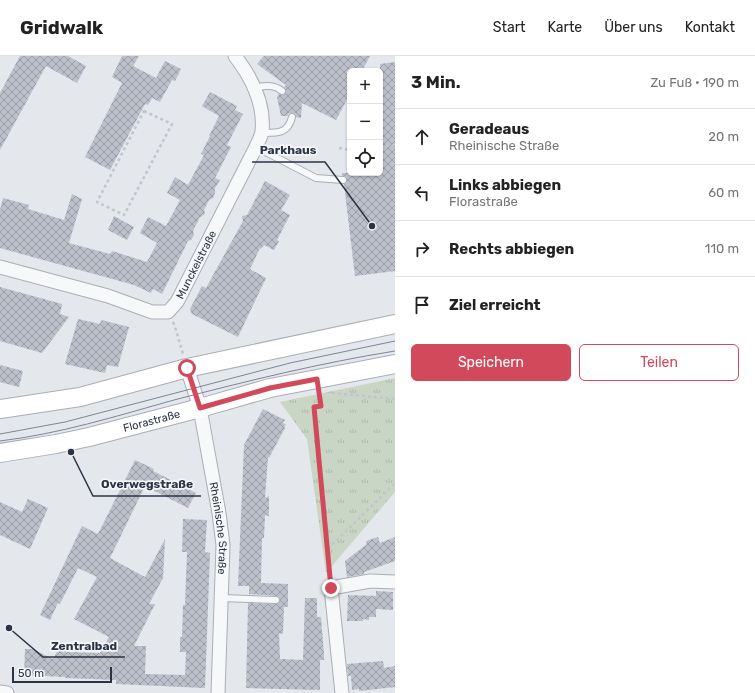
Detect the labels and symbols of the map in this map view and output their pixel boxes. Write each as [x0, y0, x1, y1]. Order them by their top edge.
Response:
callout: Parkhaus [252, 138, 325, 162]
text: Parkhaus [260, 143, 317, 157]
street label: Munckelstraße [173, 228, 219, 301]
route start [178, 359, 196, 377]
street label: Florastraße [122, 407, 181, 434]
callout: Overwegstraße [93, 472, 201, 496]
text: Overwegstraße [101, 477, 193, 491]
street label: Rheinische Straße [207, 481, 230, 575]
route end [322, 579, 340, 597]
callout: Zentralbad [43, 633, 125, 657]
text: Zentralbad [51, 639, 117, 653]
scale bar [12, 665, 112, 684]

